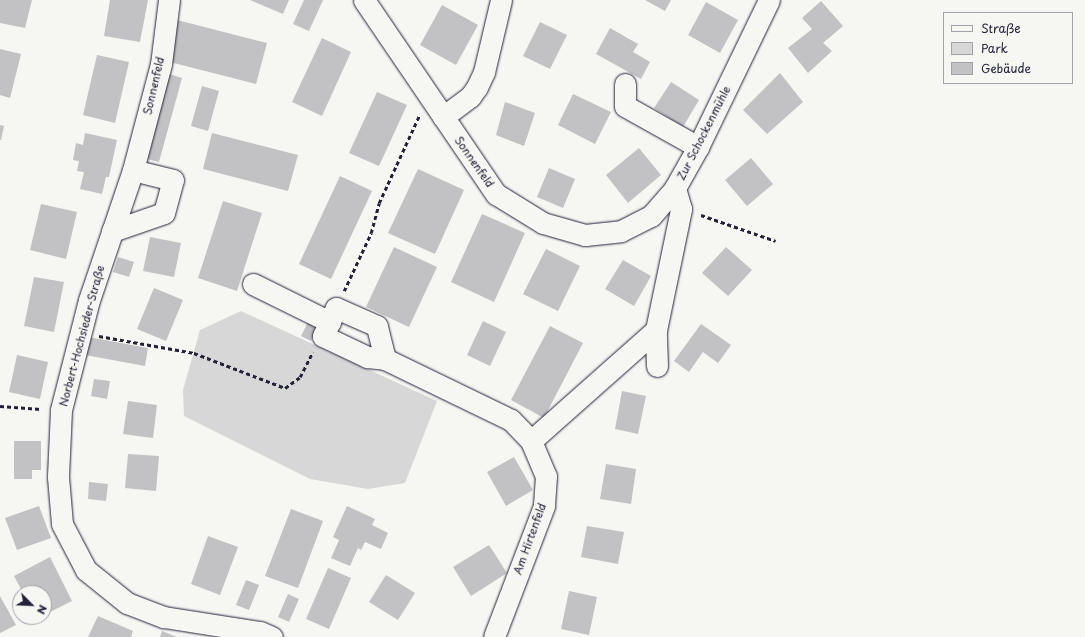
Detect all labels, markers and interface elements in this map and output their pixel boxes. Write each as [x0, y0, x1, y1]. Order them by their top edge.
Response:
legend [943, 12, 1073, 84]
text: Straße [981, 19, 1021, 37]
text: Park [981, 39, 1008, 57]
street label: Sonnenfeld [141, 56, 167, 116]
text: Gebäude [981, 59, 1031, 77]
street label: Zur Schockenmühle [674, 84, 734, 182]
street label: Sonnenfeld [452, 134, 496, 190]
street label: Norbert-Hochsieder-Straße [57, 264, 107, 408]
street label: Am Hirtenfeld [511, 501, 549, 577]
north arrow [12, 585, 52, 625]
text: N [33, 602, 52, 617]

